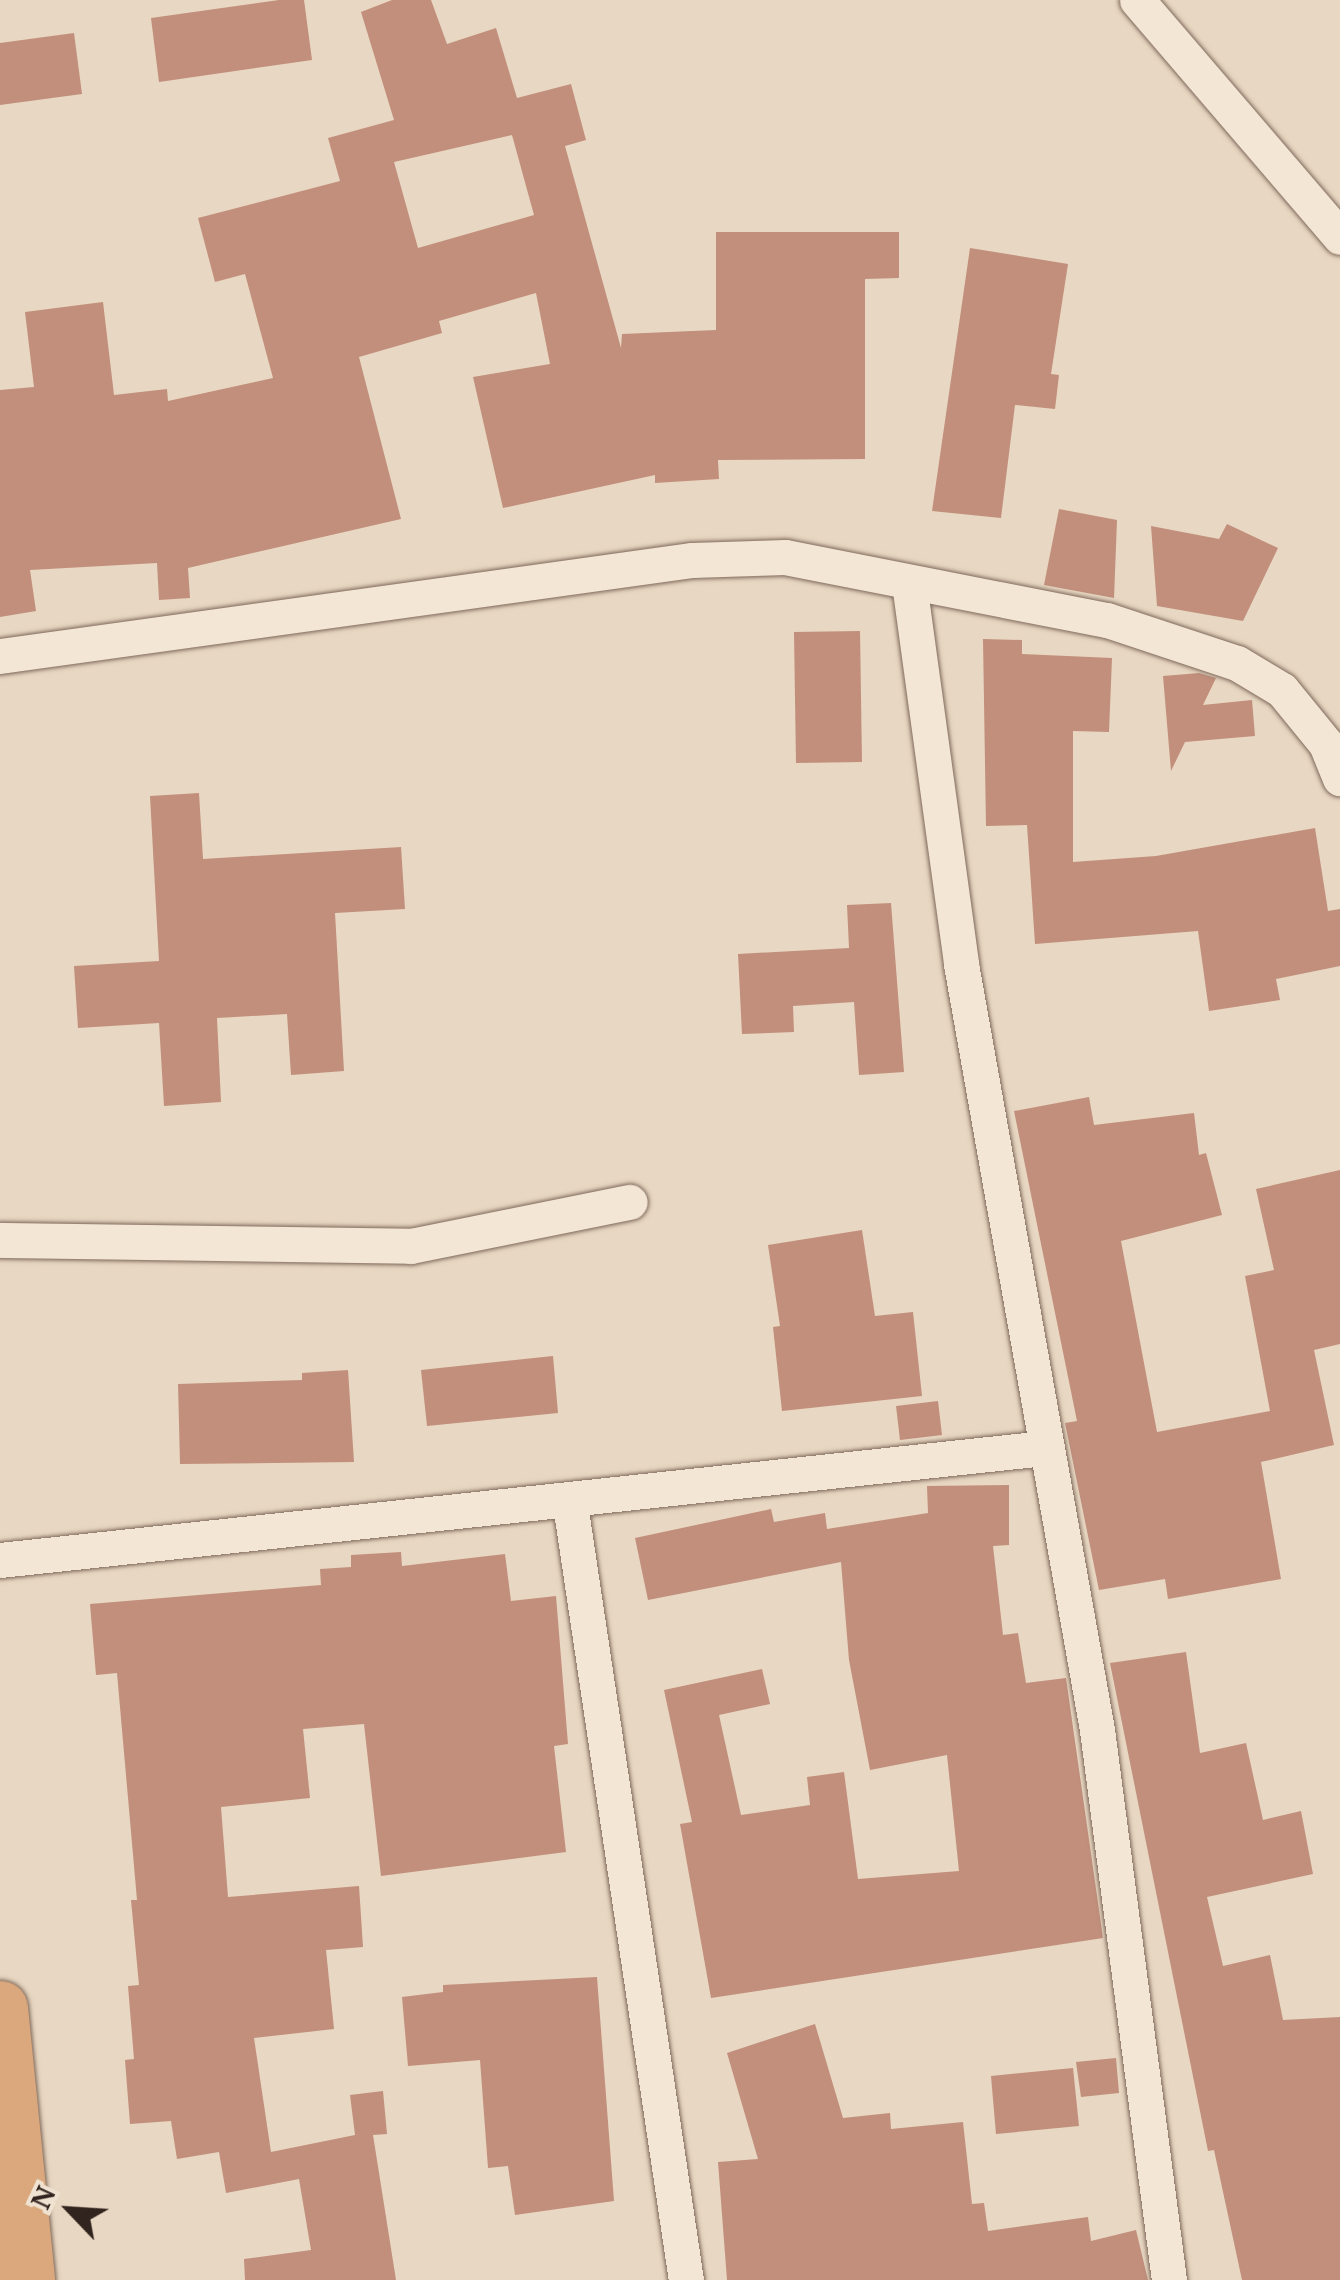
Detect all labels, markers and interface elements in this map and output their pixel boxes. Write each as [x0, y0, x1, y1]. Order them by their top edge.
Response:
north arrow [20, 2160, 120, 2260]
text: N [21, 2180, 64, 2215]

